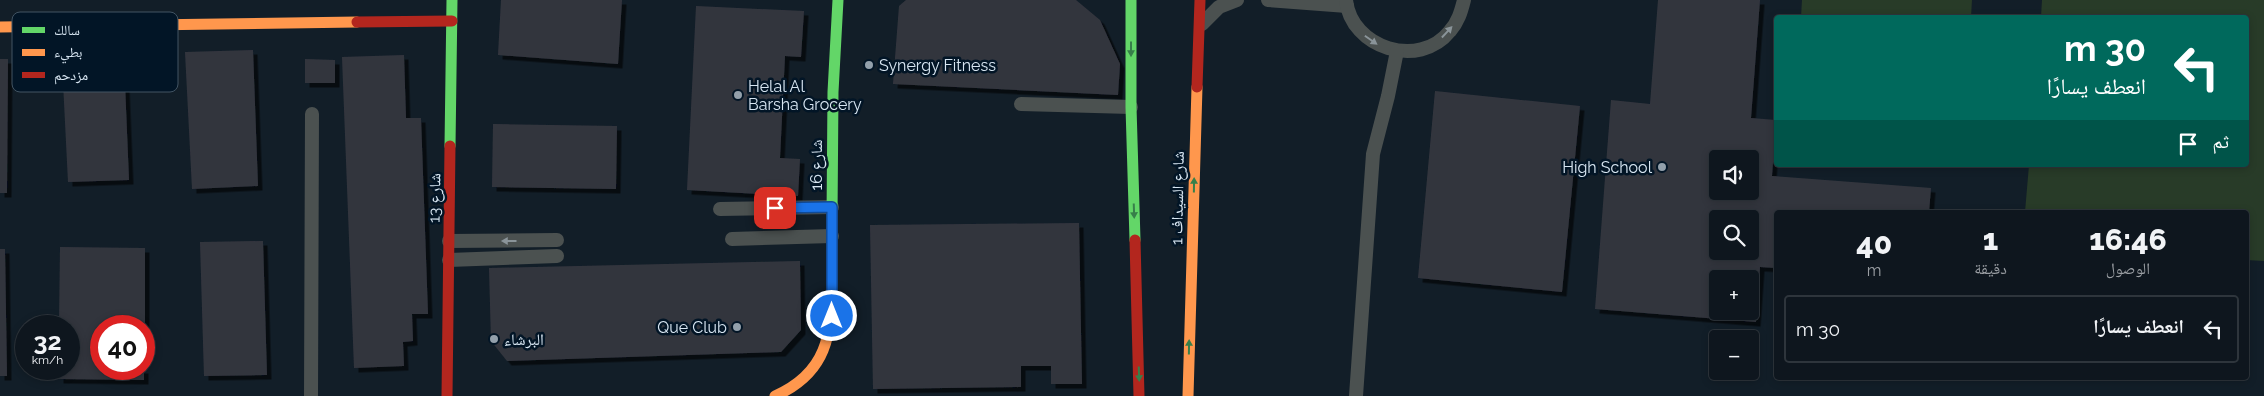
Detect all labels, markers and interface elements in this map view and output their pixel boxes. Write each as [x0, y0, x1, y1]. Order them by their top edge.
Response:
legend [12, 12, 178, 92]
text: سالك [54, 22, 80, 38]
one-way arrow [1442, 26, 1453, 39]
text: 30 m [2064, 28, 2146, 69]
one-way arrow [1364, 35, 1378, 45]
icon: left [2164, 35, 2229, 100]
one-way arrow [1127, 41, 1135, 57]
text: بطيء [54, 44, 83, 64]
place label: Synergy Fitness [879, 56, 996, 75]
marker: Synergy Fitness [863, 59, 875, 71]
text: مزدحم [54, 67, 88, 85]
text: انعطف يسارًا [2047, 73, 2146, 99]
place label: Helal Al Barsha Grocery [748, 77, 862, 114]
marker: Helal Al Barsha Grocery [732, 89, 744, 101]
icon: arrive [2174, 130, 2202, 158]
text: ثم [2212, 130, 2229, 152]
street label: شارع 16 [807, 140, 827, 191]
map controls [1709, 150, 1759, 380]
button: sound [1709, 150, 1759, 200]
street label: شارع السيداف 1 [1167, 151, 1189, 245]
place label: High School [1562, 158, 1653, 177]
marker: High School [1656, 161, 1668, 173]
street label: شارع 13 [425, 173, 445, 223]
one-way arrow [1190, 177, 1198, 193]
pin [754, 187, 796, 229]
icon: arrive [761, 194, 789, 222]
one-way arrow [1130, 203, 1138, 219]
button: search [1709, 210, 1759, 260]
text: 1 [1983, 222, 1998, 257]
text: 16:46 [2089, 222, 2167, 257]
text: 40 [1856, 226, 1892, 261]
one-way arrow [500, 237, 516, 245]
text: دقيقة [1974, 259, 2007, 278]
text: الوصول [2106, 259, 2150, 278]
text: m [1867, 261, 1882, 280]
button: + [1709, 270, 1759, 320]
position arrow [805, 289, 857, 341]
speed limit sign: 40 [90, 315, 155, 380]
text: انعطف يسارًا [2093, 315, 2184, 337]
icon: left [2199, 315, 2227, 343]
place label: Que Club [657, 318, 727, 337]
text: 30 m [1796, 318, 1840, 340]
marker: Que Club [731, 321, 743, 333]
text: 32 [33, 326, 62, 356]
place label: البرشاء [504, 330, 544, 349]
button: − [1709, 330, 1759, 380]
marker: البرشاء [488, 333, 500, 345]
one-way arrow [1186, 339, 1194, 355]
text: km/h [32, 353, 63, 367]
one-way arrow [1135, 366, 1143, 382]

